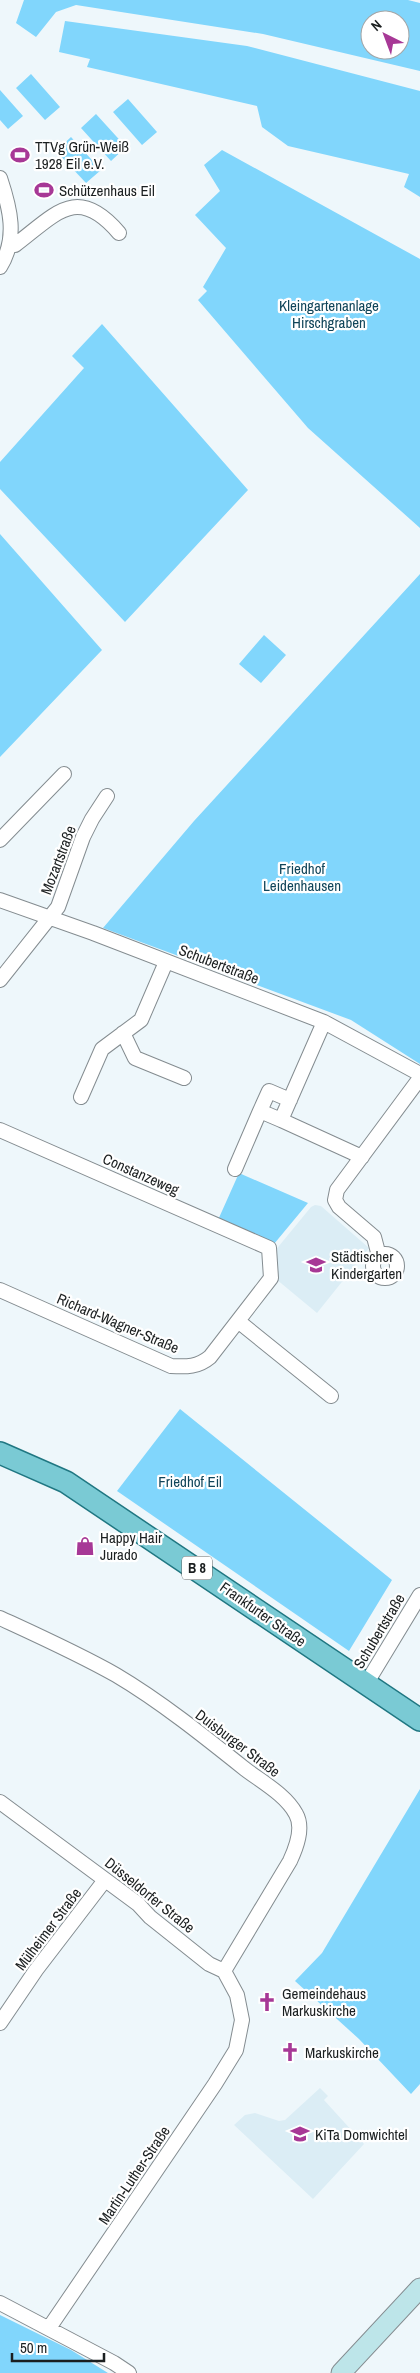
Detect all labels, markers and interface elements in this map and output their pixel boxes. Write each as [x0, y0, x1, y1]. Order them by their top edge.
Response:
north arrow [360, 10, 410, 60]
text: N [367, 16, 385, 35]
place label: TTVg Grün-Weiß 1928 Eil e.V. [35, 136, 129, 174]
sports icon: TTVg Grün-Weiß 1928 Eil e.V. [9, 144, 31, 166]
sports icon: Schützenhaus Eil [33, 179, 55, 201]
place label: Schützenhaus Eil [59, 180, 155, 201]
park label: Kleingartenanlage Hirschgraben [279, 295, 379, 333]
street label: Mozartstraße [35, 822, 81, 898]
park label: Friedhof Leidenhausen [263, 858, 341, 896]
street label: Schubertstraße [176, 939, 262, 989]
street label: Constanzeweg [100, 1148, 183, 1200]
place label: Städtischer Kindergarten [331, 1246, 402, 1284]
school or university icon: Städtischer Kindergarten [305, 1254, 327, 1276]
street label: Richard-Wagner-Straße [54, 1288, 182, 1358]
park label: Friedhof Eil [158, 1471, 222, 1492]
place label: Happy Hair Jurado [100, 1527, 162, 1565]
shop icon: Happy Hair Jurado [74, 1535, 96, 1557]
road number: B 8 [182, 1556, 212, 1580]
street label: Frankfurter Straße [216, 1577, 310, 1652]
street label: Schubertstraße [348, 1589, 410, 1672]
street label: Duisburger Straße [191, 1704, 285, 1782]
street label: Düsseldorfer Straße [101, 1852, 199, 1938]
street label: Mülheimer Straße [10, 1883, 86, 1975]
place label: Gemeindehaus Markuskirche [282, 1983, 366, 2021]
church icon: Gemeindehaus Markuskirche [256, 1991, 278, 2013]
church icon: Markuskirche [279, 2041, 301, 2063]
place label: Markuskirche [305, 2042, 379, 2063]
street label: Martin-Luther-Straße [93, 2121, 175, 2228]
school or university icon: KiTa Domwichtel [289, 2123, 311, 2145]
place label: KiTa Domwichtel [315, 2124, 408, 2145]
scale bar [12, 2330, 105, 2362]
text: 50 m [20, 2337, 47, 2358]

